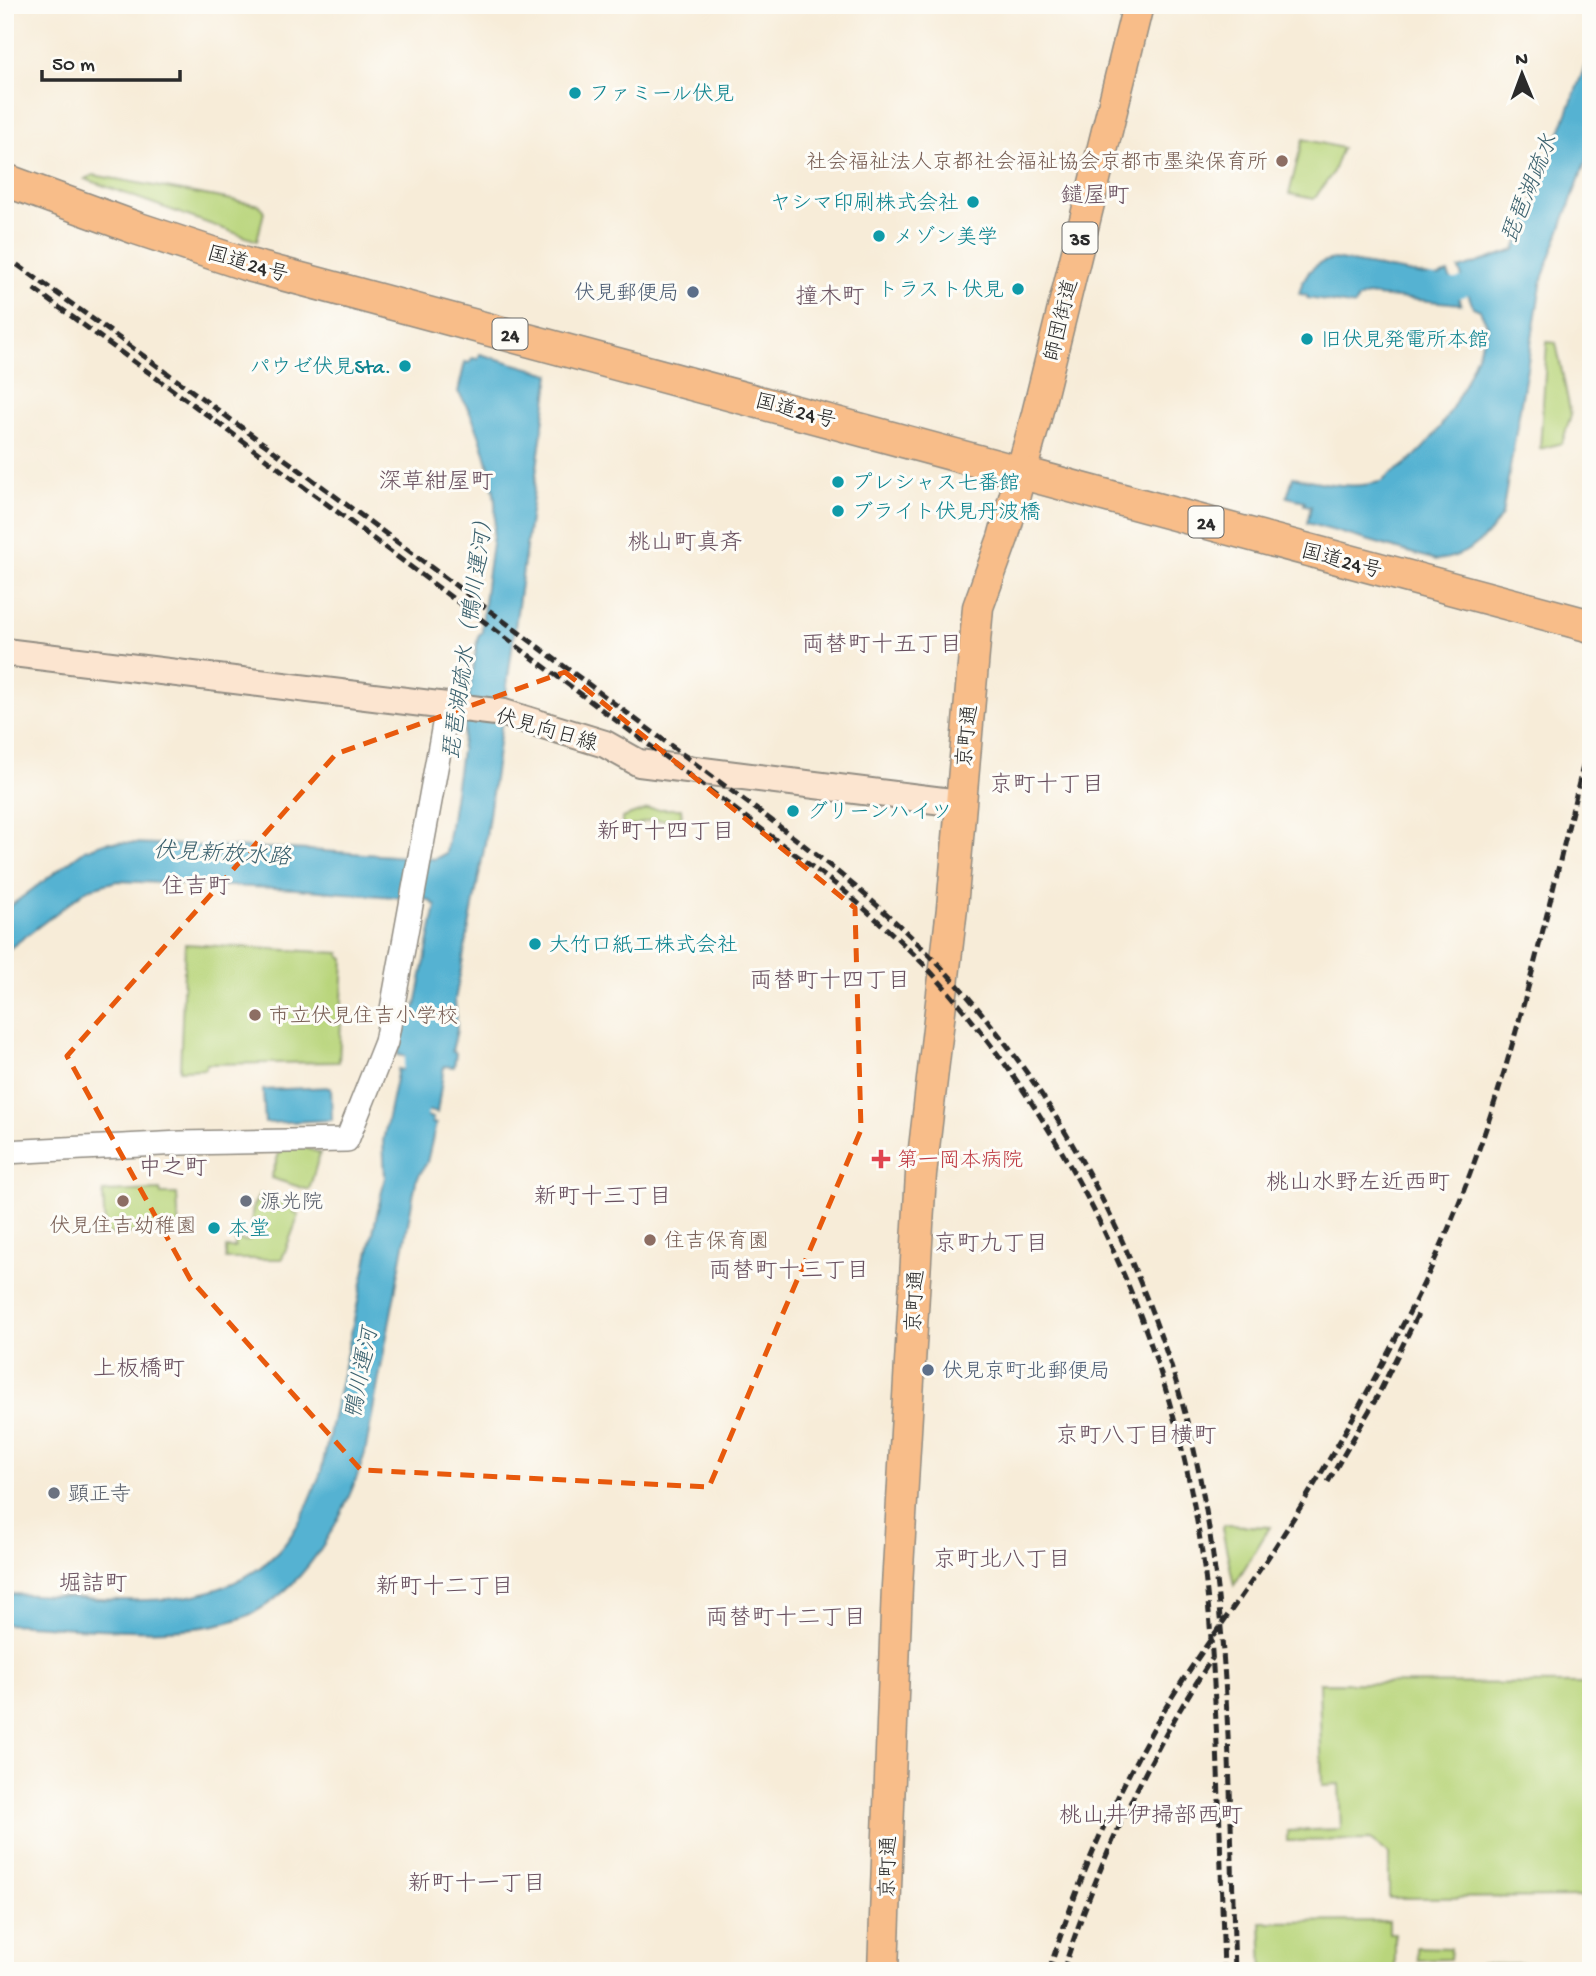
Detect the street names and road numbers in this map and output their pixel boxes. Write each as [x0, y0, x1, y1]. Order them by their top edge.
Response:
road number: 35 [1062, 222, 1098, 254]
street label: 国道24号 [204, 242, 291, 290]
street label: 師団街道 [1040, 277, 1086, 365]
road number: 24 [492, 318, 528, 350]
street label: 国道24号 [752, 390, 839, 436]
road number: 24 [1188, 506, 1224, 538]
street label: 国道24号 [1298, 540, 1385, 586]
street label: 伏見向日線 [492, 704, 600, 759]
street label: 京町通 [953, 704, 985, 769]
street label: 京町通 [902, 1269, 932, 1333]
street label: 京町通 [876, 1835, 904, 1899]

